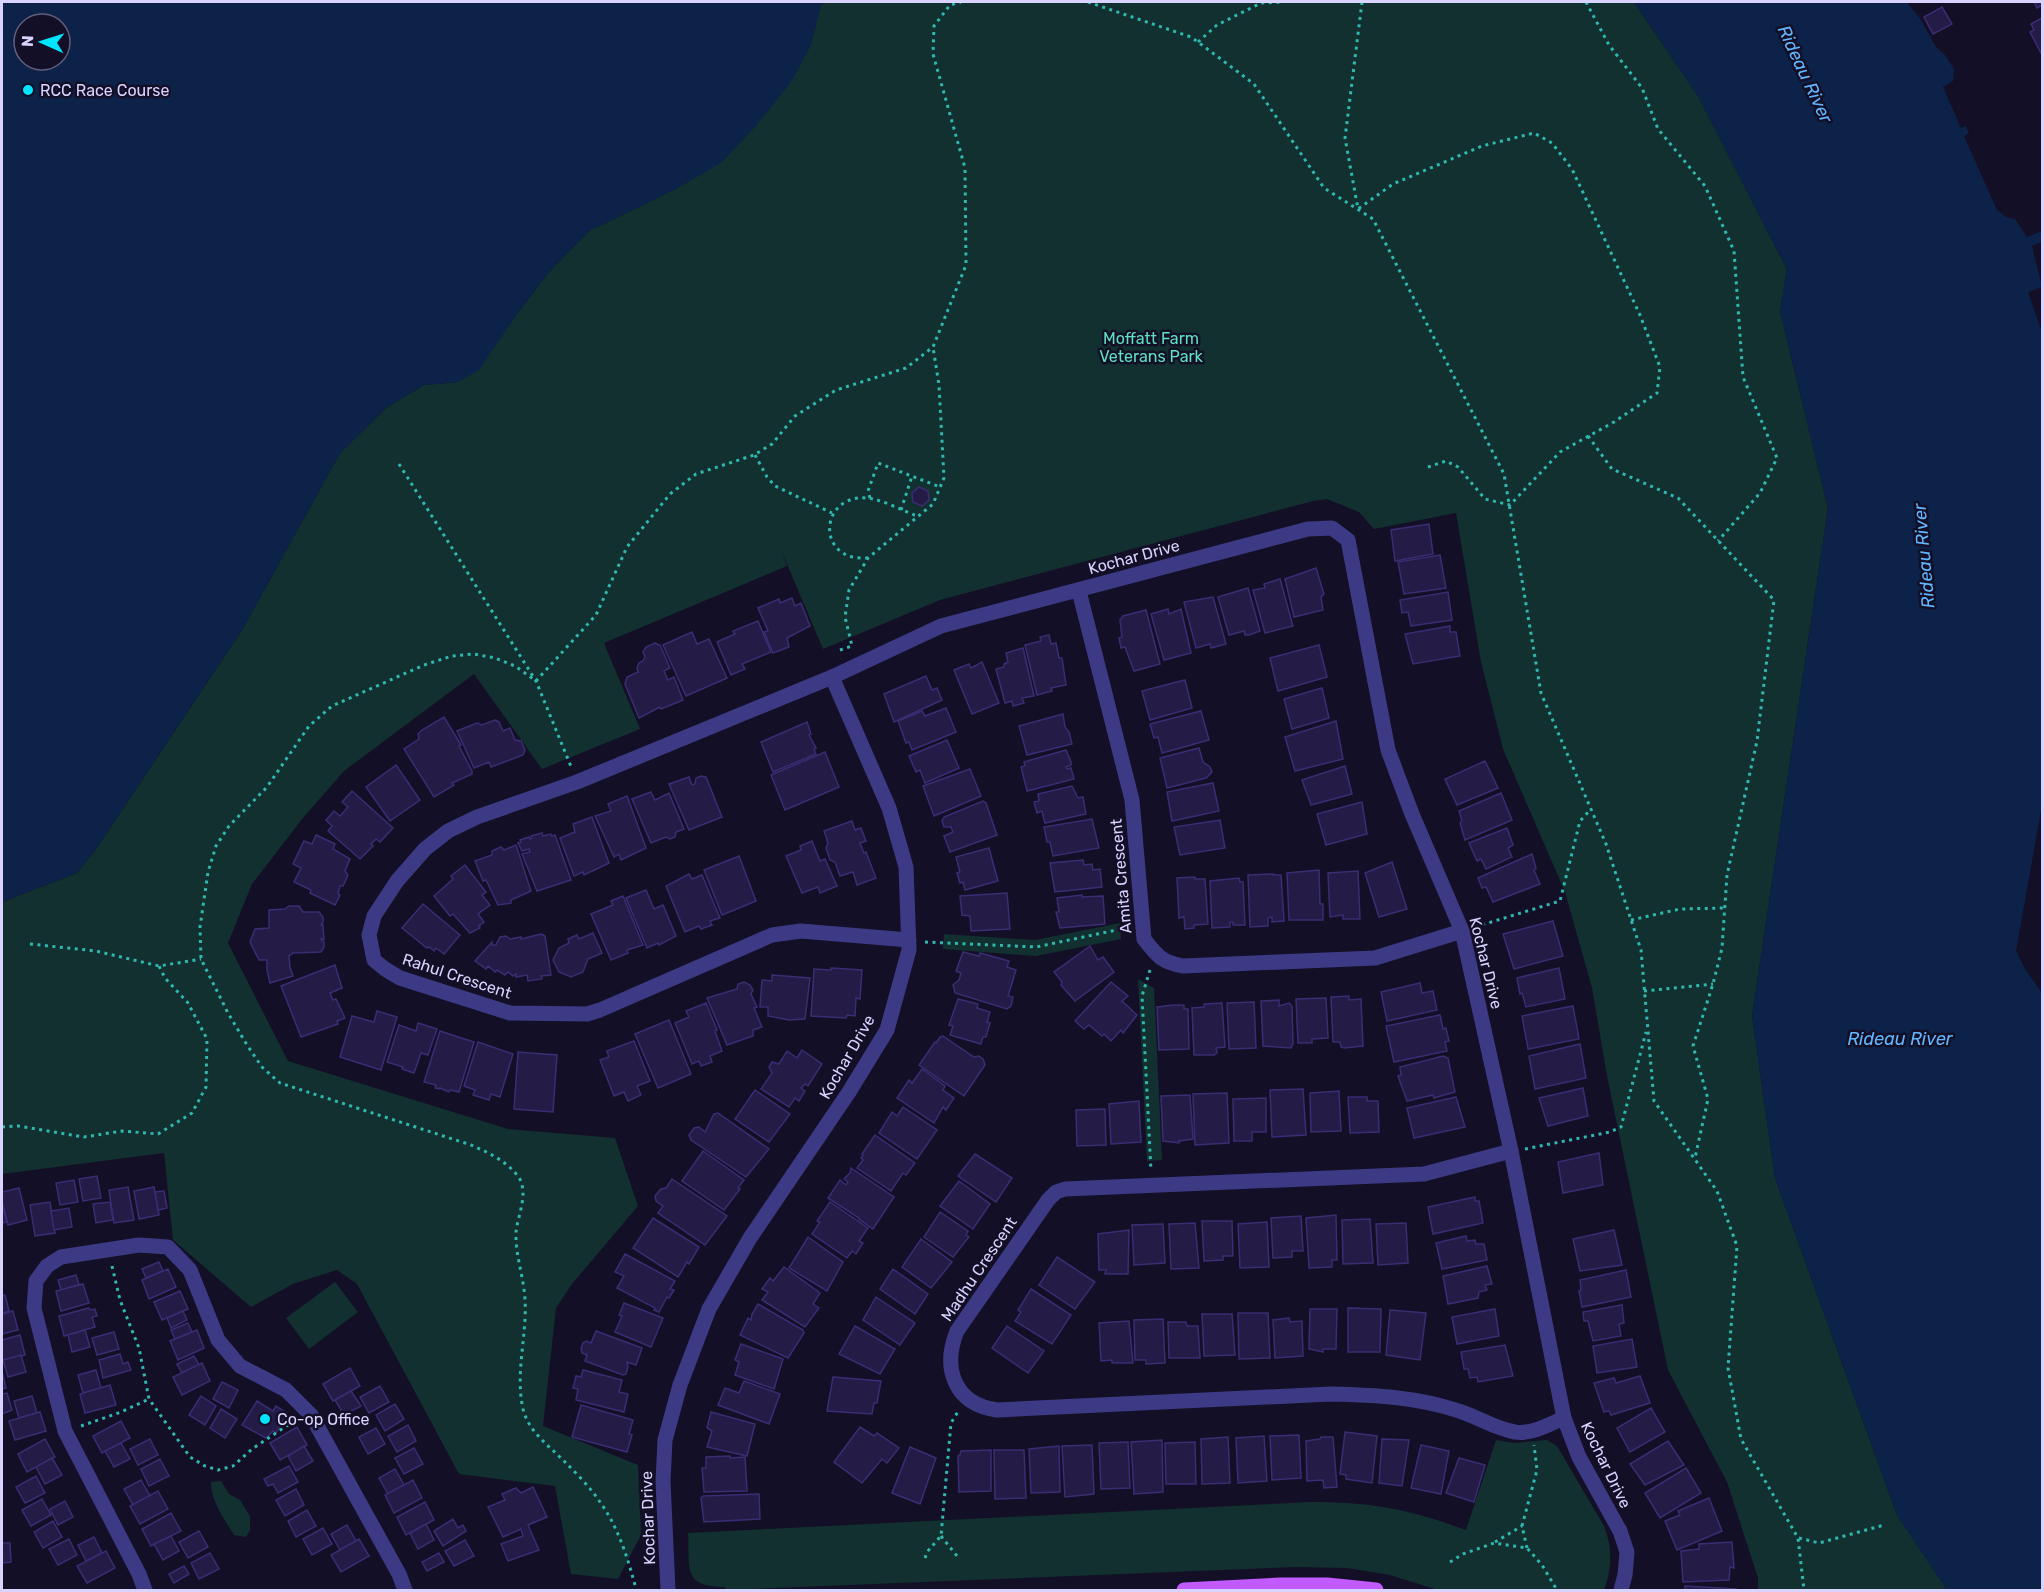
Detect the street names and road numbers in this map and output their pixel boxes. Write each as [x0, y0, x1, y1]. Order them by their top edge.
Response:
street label: Kochar Drive [1086, 536, 1182, 578]
street label: Amita Crescent [1107, 818, 1135, 934]
street label: Kochar Drive [1465, 915, 1507, 1011]
street label: Rahul Crescent [400, 949, 514, 1003]
street label: Kochar Drive [815, 1012, 879, 1102]
street label: Madhu Crescent [937, 1213, 1021, 1325]
street label: Kochar Drive [1577, 1419, 1635, 1511]
street label: Kochar Drive [637, 1471, 659, 1565]

